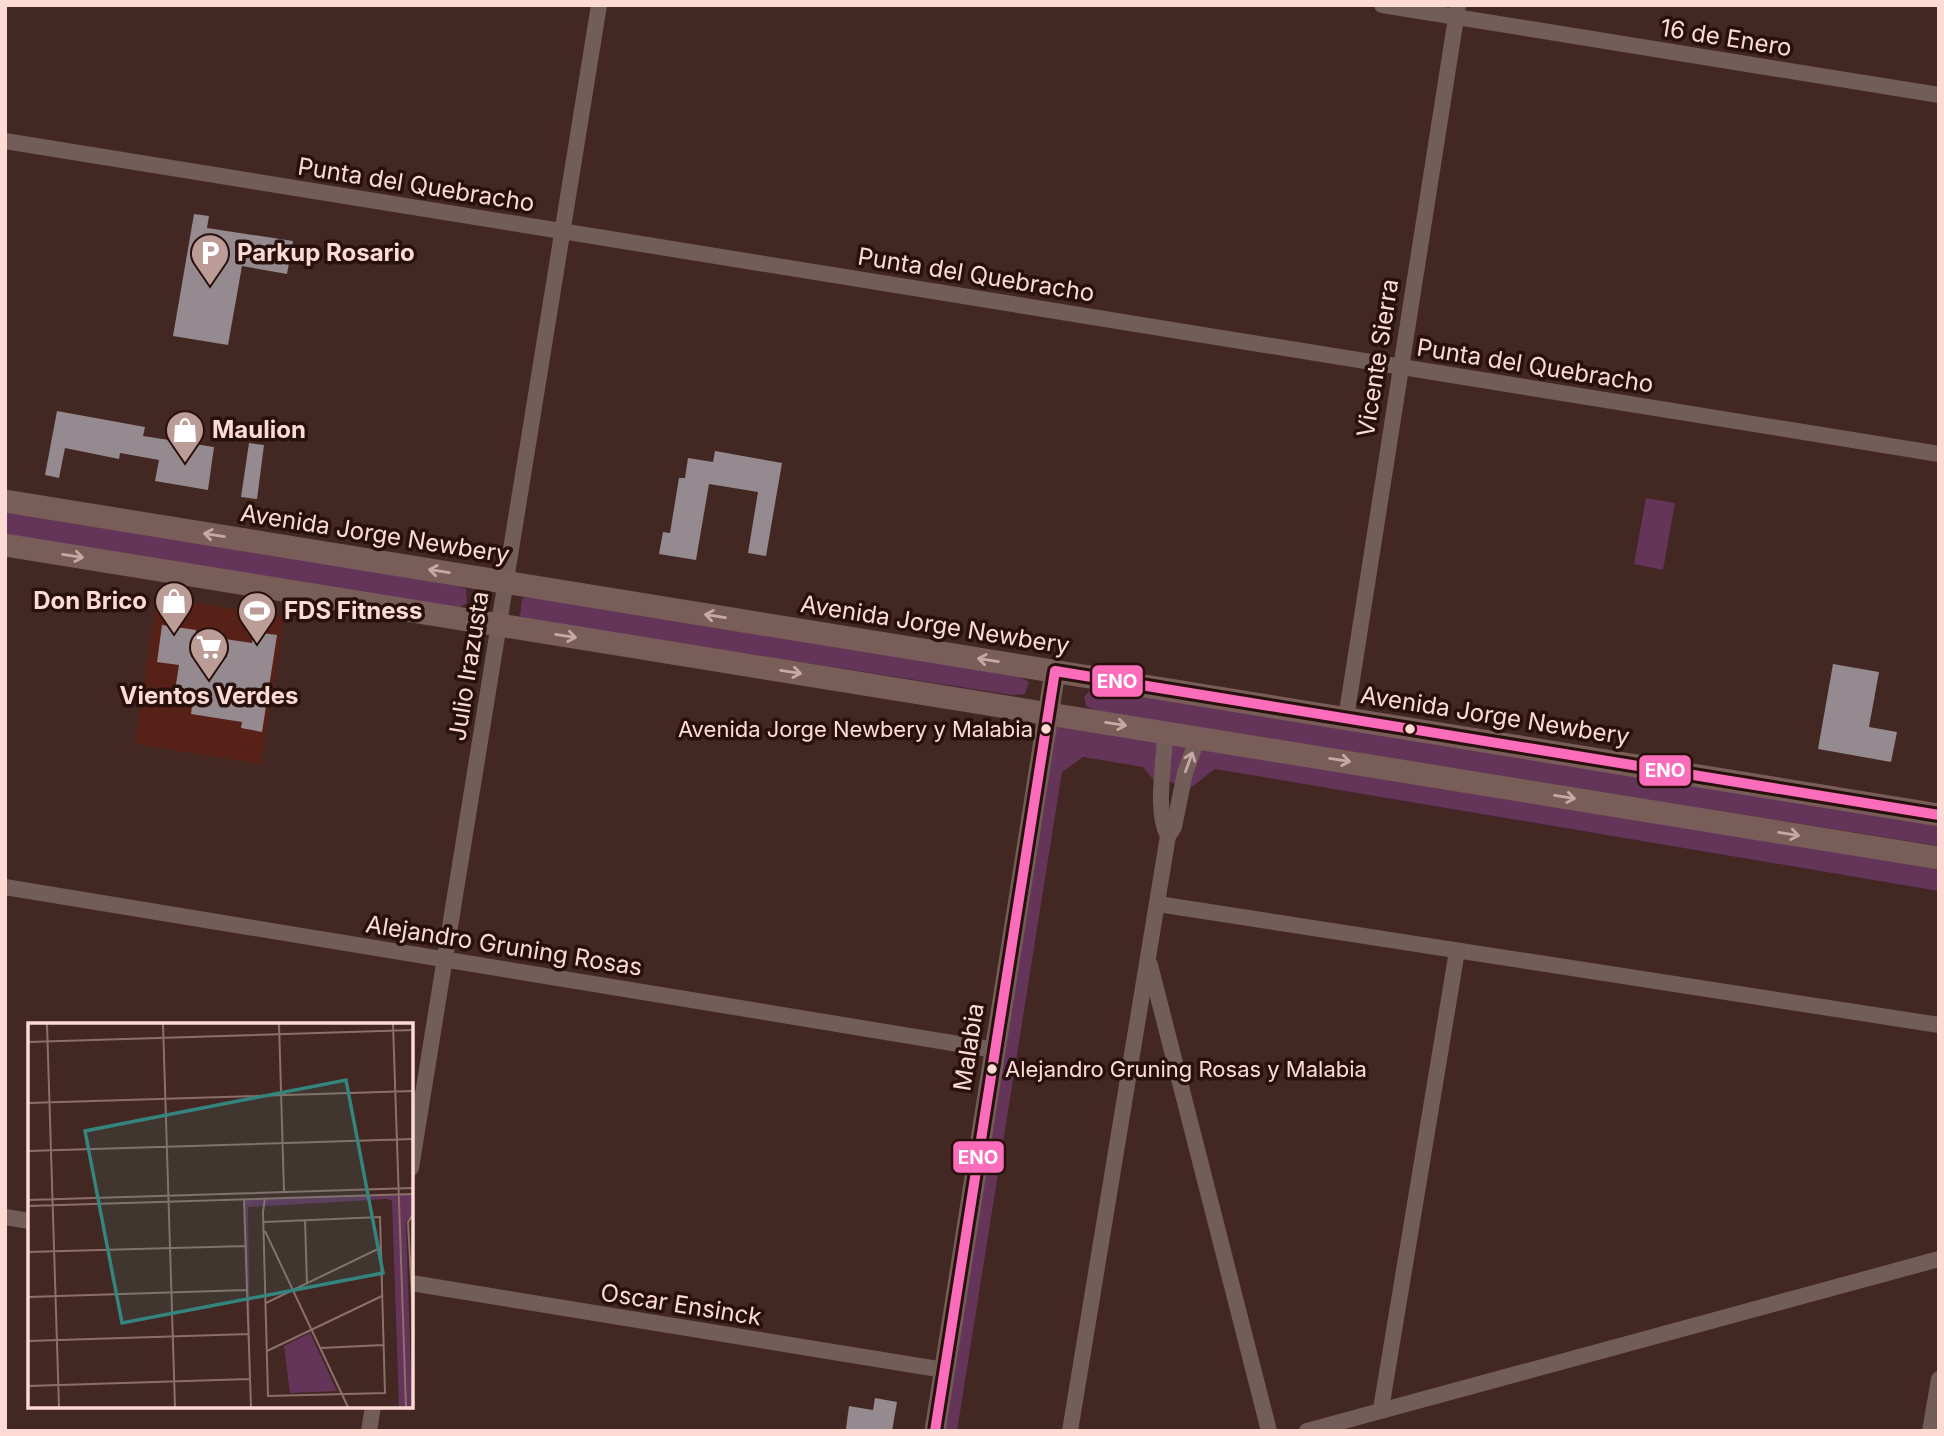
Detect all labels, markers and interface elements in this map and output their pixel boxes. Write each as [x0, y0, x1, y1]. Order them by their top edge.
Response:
street label: 16 de Enero [1658, 13, 1794, 62]
street label: Punta del Quebracho [296, 151, 536, 218]
parking icon: Parkup Rosario [189, 232, 231, 287]
place label: Parkup Rosario [237, 238, 415, 267]
street label: Punta del Quebracho [856, 241, 1096, 308]
street label: Vicente Sierra [1351, 277, 1404, 439]
street label: Punta del Quebracho [1415, 332, 1655, 399]
shop icon: Maulion [164, 409, 206, 464]
place label: Maulion [212, 415, 306, 444]
street label: Avenida Jorge Newbery [239, 498, 512, 569]
one-way arrow [203, 528, 226, 541]
one-way arrow [61, 550, 84, 563]
one-way arrow [428, 564, 451, 577]
shop icon: Don Brico [153, 580, 195, 635]
place label: Don Brico [33, 586, 147, 615]
street label: Julio Irazusta [442, 589, 495, 743]
street label: Avenida Jorge Newbery [799, 589, 1072, 660]
sports icon: FDS Fitness [236, 590, 278, 645]
place label: FDS Fitness [284, 596, 422, 625]
one-way arrow [704, 609, 727, 622]
supermarket icon: Vientos Verdes [188, 626, 230, 681]
one-way arrow [554, 630, 577, 643]
one-way arrow [977, 653, 1000, 666]
line badge: ENO [1091, 664, 1144, 698]
one-way arrow [779, 666, 802, 679]
text: ENO [1097, 670, 1137, 693]
street label: Avenida Jorge Newbery [1359, 680, 1632, 751]
place label: Vientos Verdes [120, 681, 298, 710]
place label: Avenida Jorge Newbery y Malabia [678, 716, 1033, 742]
one-way arrow [1104, 718, 1127, 731]
marker: Avenida Jorge Newbery y Malabia [1039, 722, 1053, 736]
unlabelled marker [1403, 722, 1417, 736]
one-way arrow [1184, 752, 1196, 774]
one-way arrow [1328, 754, 1351, 767]
line badge: ENO [1638, 754, 1692, 787]
text: ENO [1645, 759, 1685, 782]
one-way arrow [1553, 791, 1576, 804]
one-way arrow [1777, 828, 1800, 841]
street label: Alejandro Gruning Rosas [364, 909, 644, 982]
street label: Malabia [947, 1001, 990, 1093]
inset map [28, 1023, 413, 1408]
place label: Alejandro Gruning Rosas y Malabia [1005, 1056, 1367, 1082]
marker: Alejandro Gruning Rosas y Malabia [985, 1062, 999, 1076]
line badge: ENO [952, 1140, 1005, 1174]
text: ENO [958, 1146, 998, 1169]
street label: Oscar Ensinck [599, 1277, 764, 1332]

